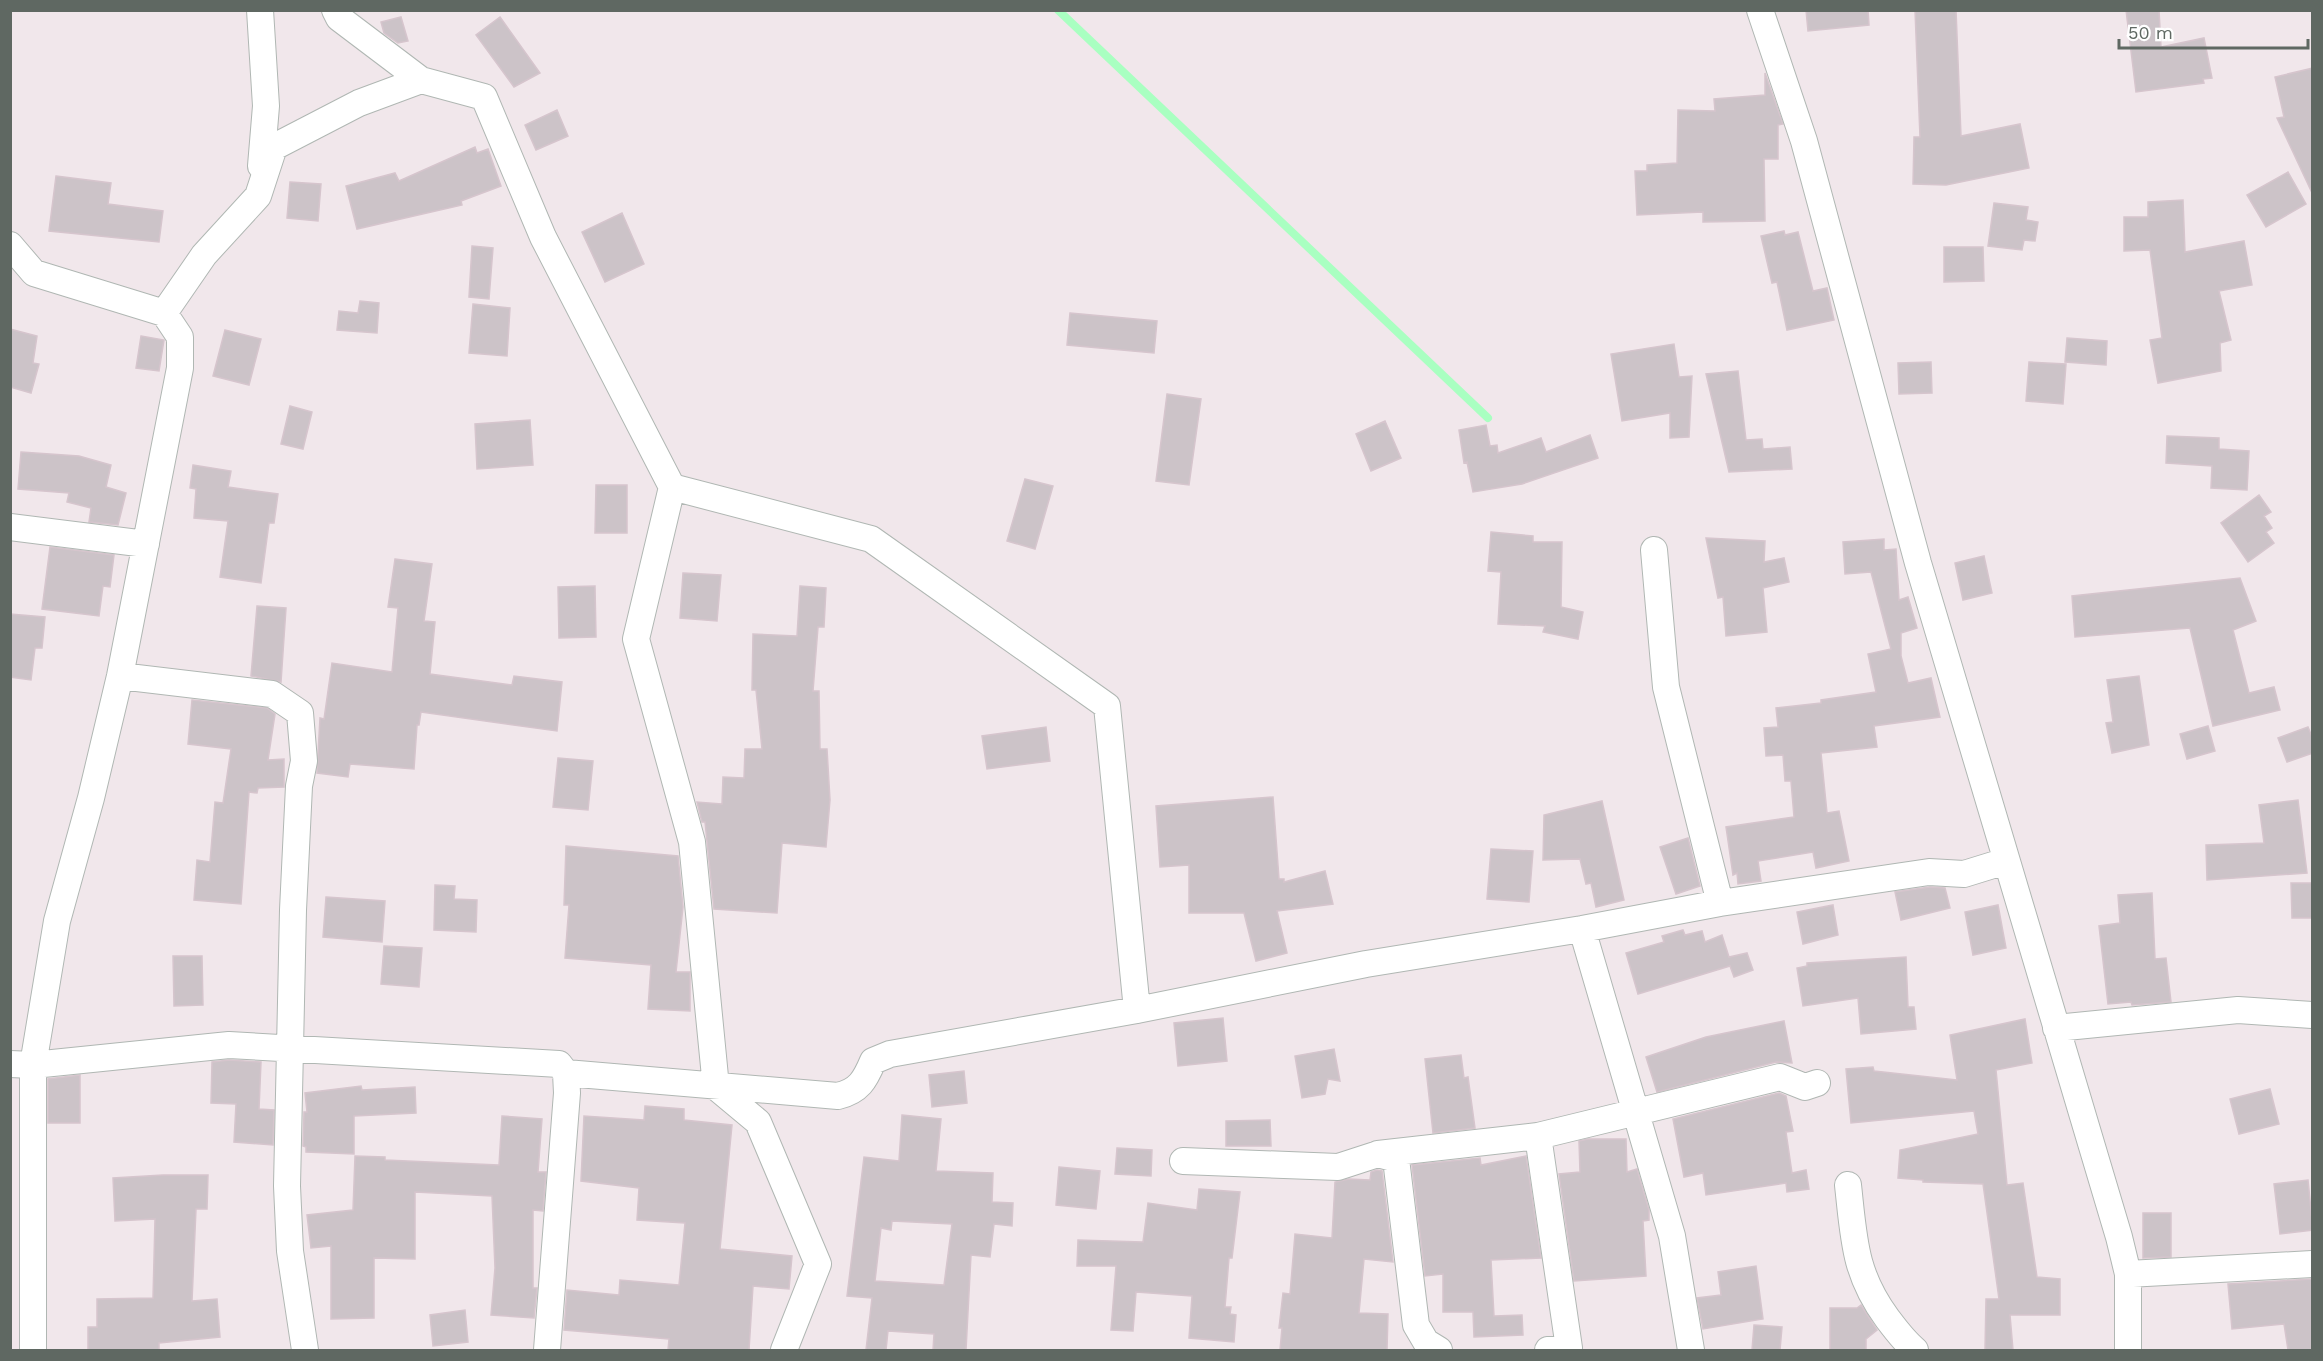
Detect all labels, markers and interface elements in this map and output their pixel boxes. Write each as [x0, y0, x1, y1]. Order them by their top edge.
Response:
scale bar [2119, 12, 2308, 50]
text: 50 m [2128, 22, 2173, 43]

